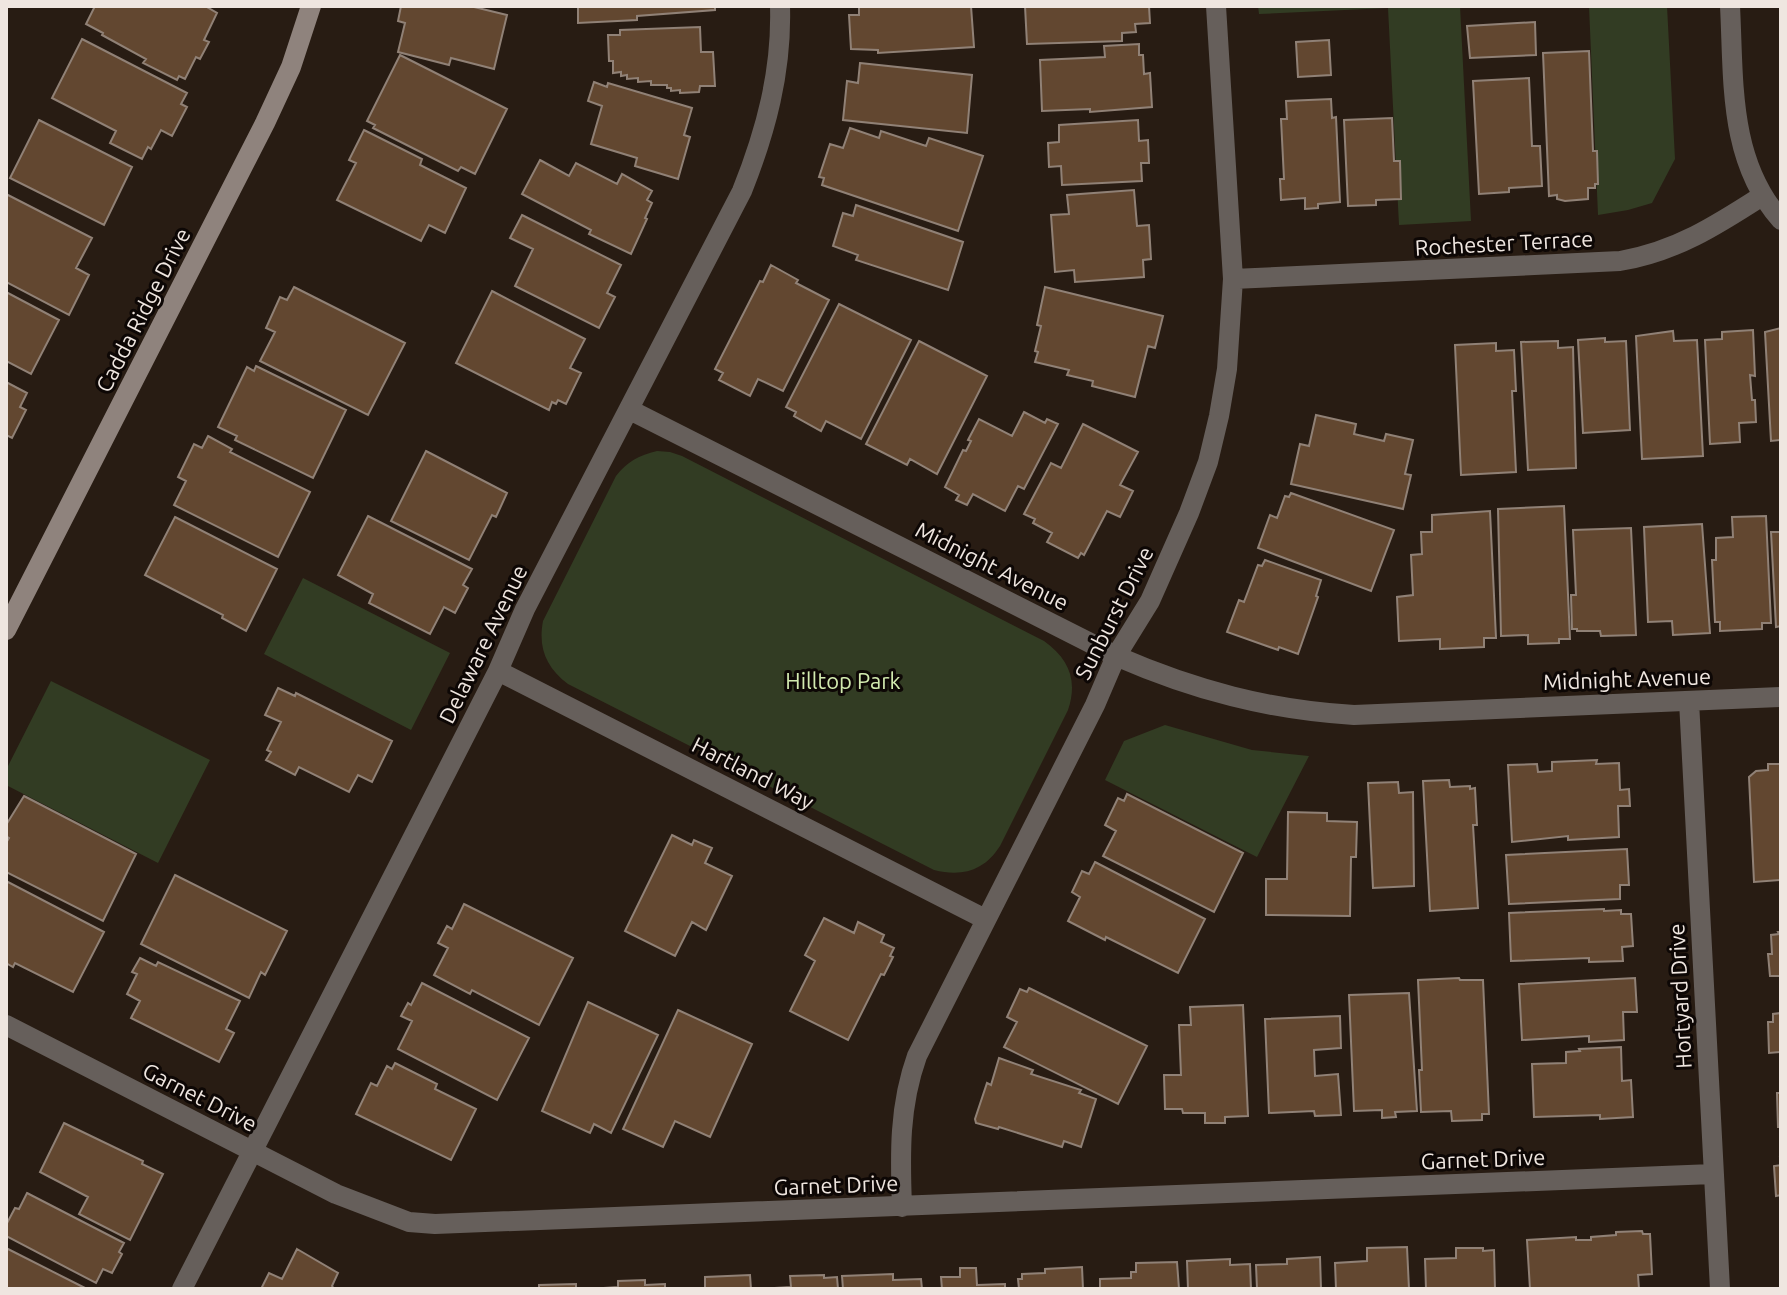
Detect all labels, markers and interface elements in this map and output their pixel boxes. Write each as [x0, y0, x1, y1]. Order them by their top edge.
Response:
street label: Cadda Ridge Drive [90, 224, 195, 396]
street label: Rochester Terrace [1414, 225, 1594, 260]
street label: Midnight Avenue [912, 516, 1073, 615]
street label: Sunburst Drive [1069, 542, 1158, 683]
street label: Delaware Avenue [433, 561, 532, 727]
street label: Midnight Avenue [1542, 663, 1712, 694]
park label: Hilltop Park [785, 668, 901, 693]
street label: Hartland Way [688, 731, 819, 814]
street label: Hortyard Drive [1663, 923, 1696, 1069]
street label: Garnet Drive [139, 1057, 261, 1136]
street label: Garnet Drive [1420, 1144, 1546, 1173]
street label: Garnet Drive [773, 1170, 899, 1199]

